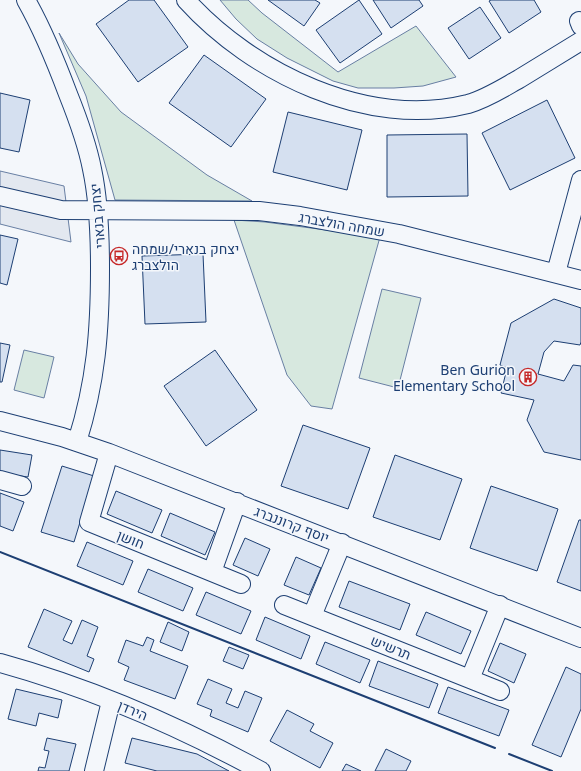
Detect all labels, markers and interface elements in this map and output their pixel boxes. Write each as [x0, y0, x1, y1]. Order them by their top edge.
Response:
street label: יצחק בנארי [85, 183, 109, 249]
street label: שמחה הולצברג [297, 207, 387, 241]
place label: יצחק בנארי/שמחה הולצברג [132, 239, 239, 274]
bus stop icon: יצחק בנארי/שמחה הולצברג [109, 246, 129, 266]
place label: Ben Gurion Elementary School [393, 360, 515, 395]
building icon: Ben Gurion Elementary School [518, 367, 538, 387]
street label: יוסף קרוננברג [252, 501, 332, 547]
street label: חושן [115, 525, 147, 553]
street label: תרשיש [368, 630, 414, 664]
street label: הירדן [115, 695, 151, 725]

